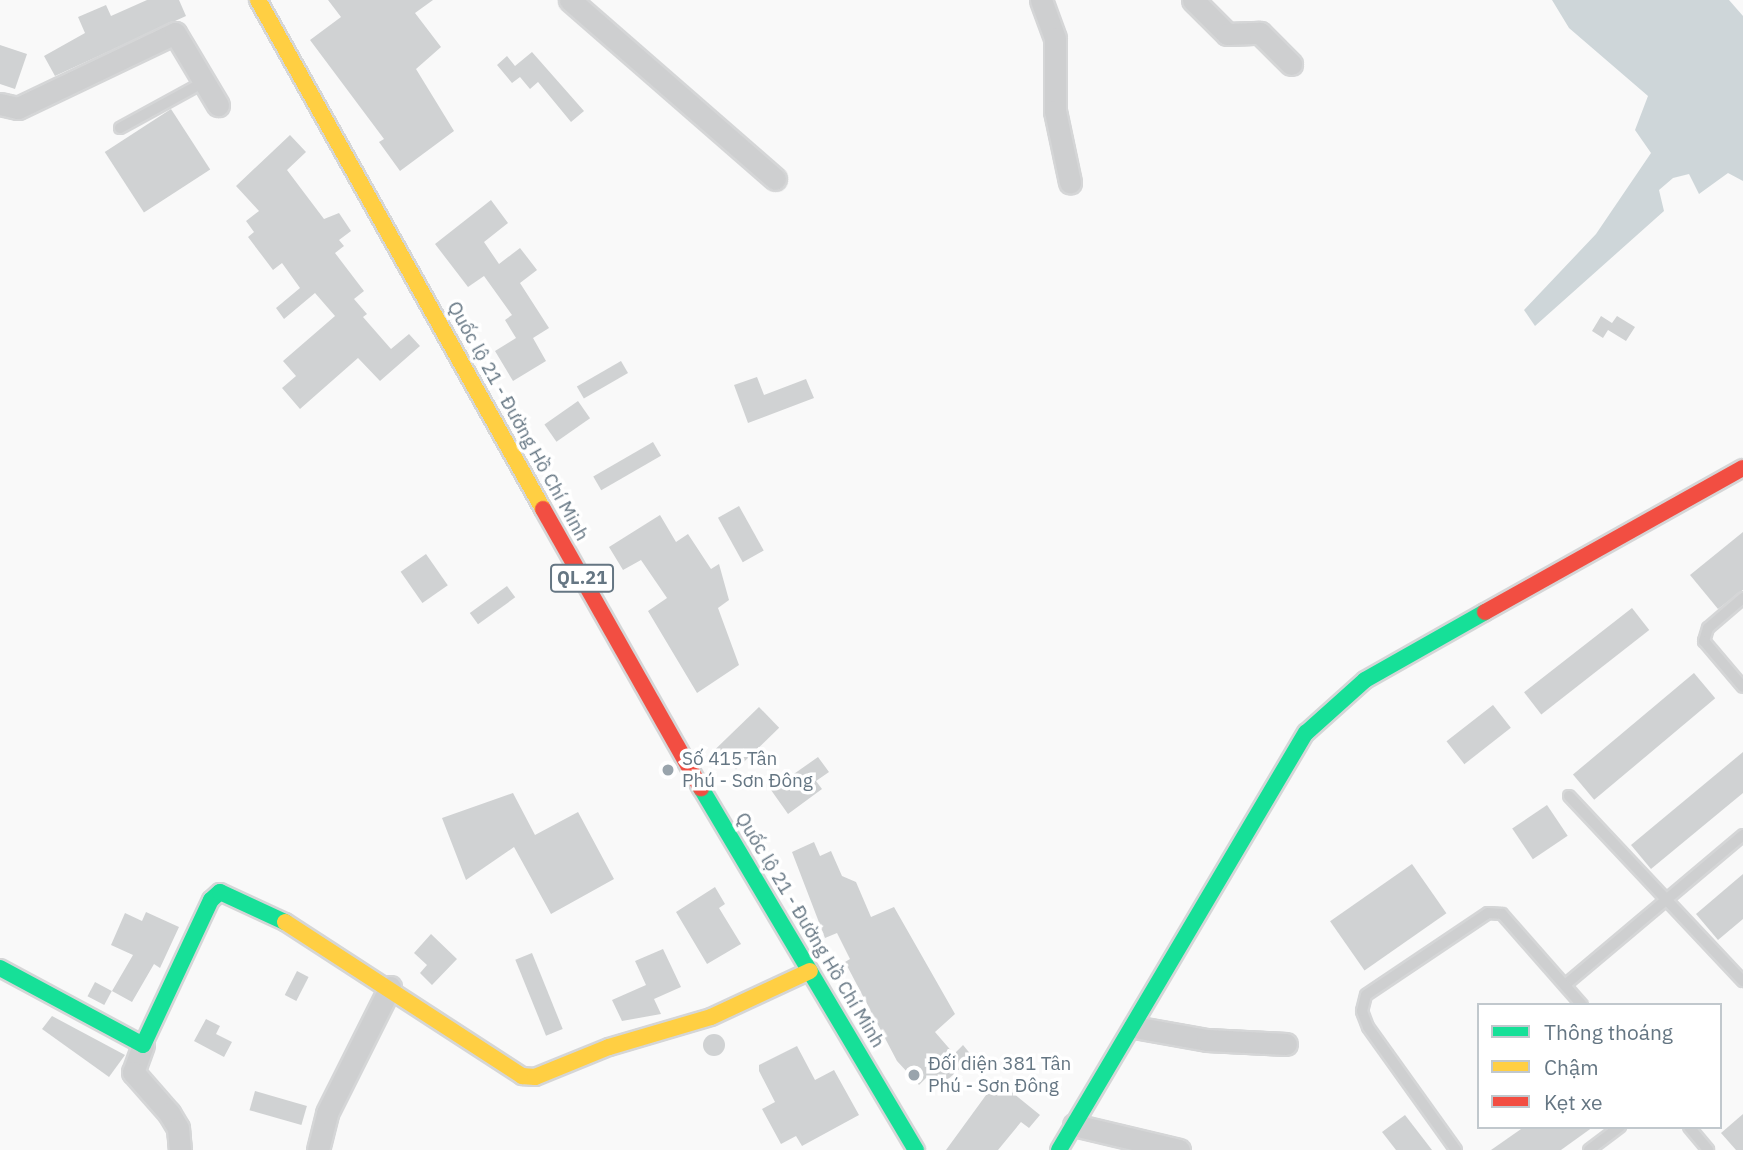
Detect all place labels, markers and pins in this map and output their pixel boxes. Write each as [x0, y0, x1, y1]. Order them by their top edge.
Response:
place label: Số 415 Tân Phú - Sơn Đông [682, 748, 813, 792]
marker: Số 415 Tân Phú - Sơn Đông [660, 762, 676, 778]
place label: Đối diện 381 Tân Phú - Sơn Đông [928, 1053, 1071, 1097]
marker: Đối diện 381 Tân Phú - Sơn Đông [906, 1067, 922, 1083]

